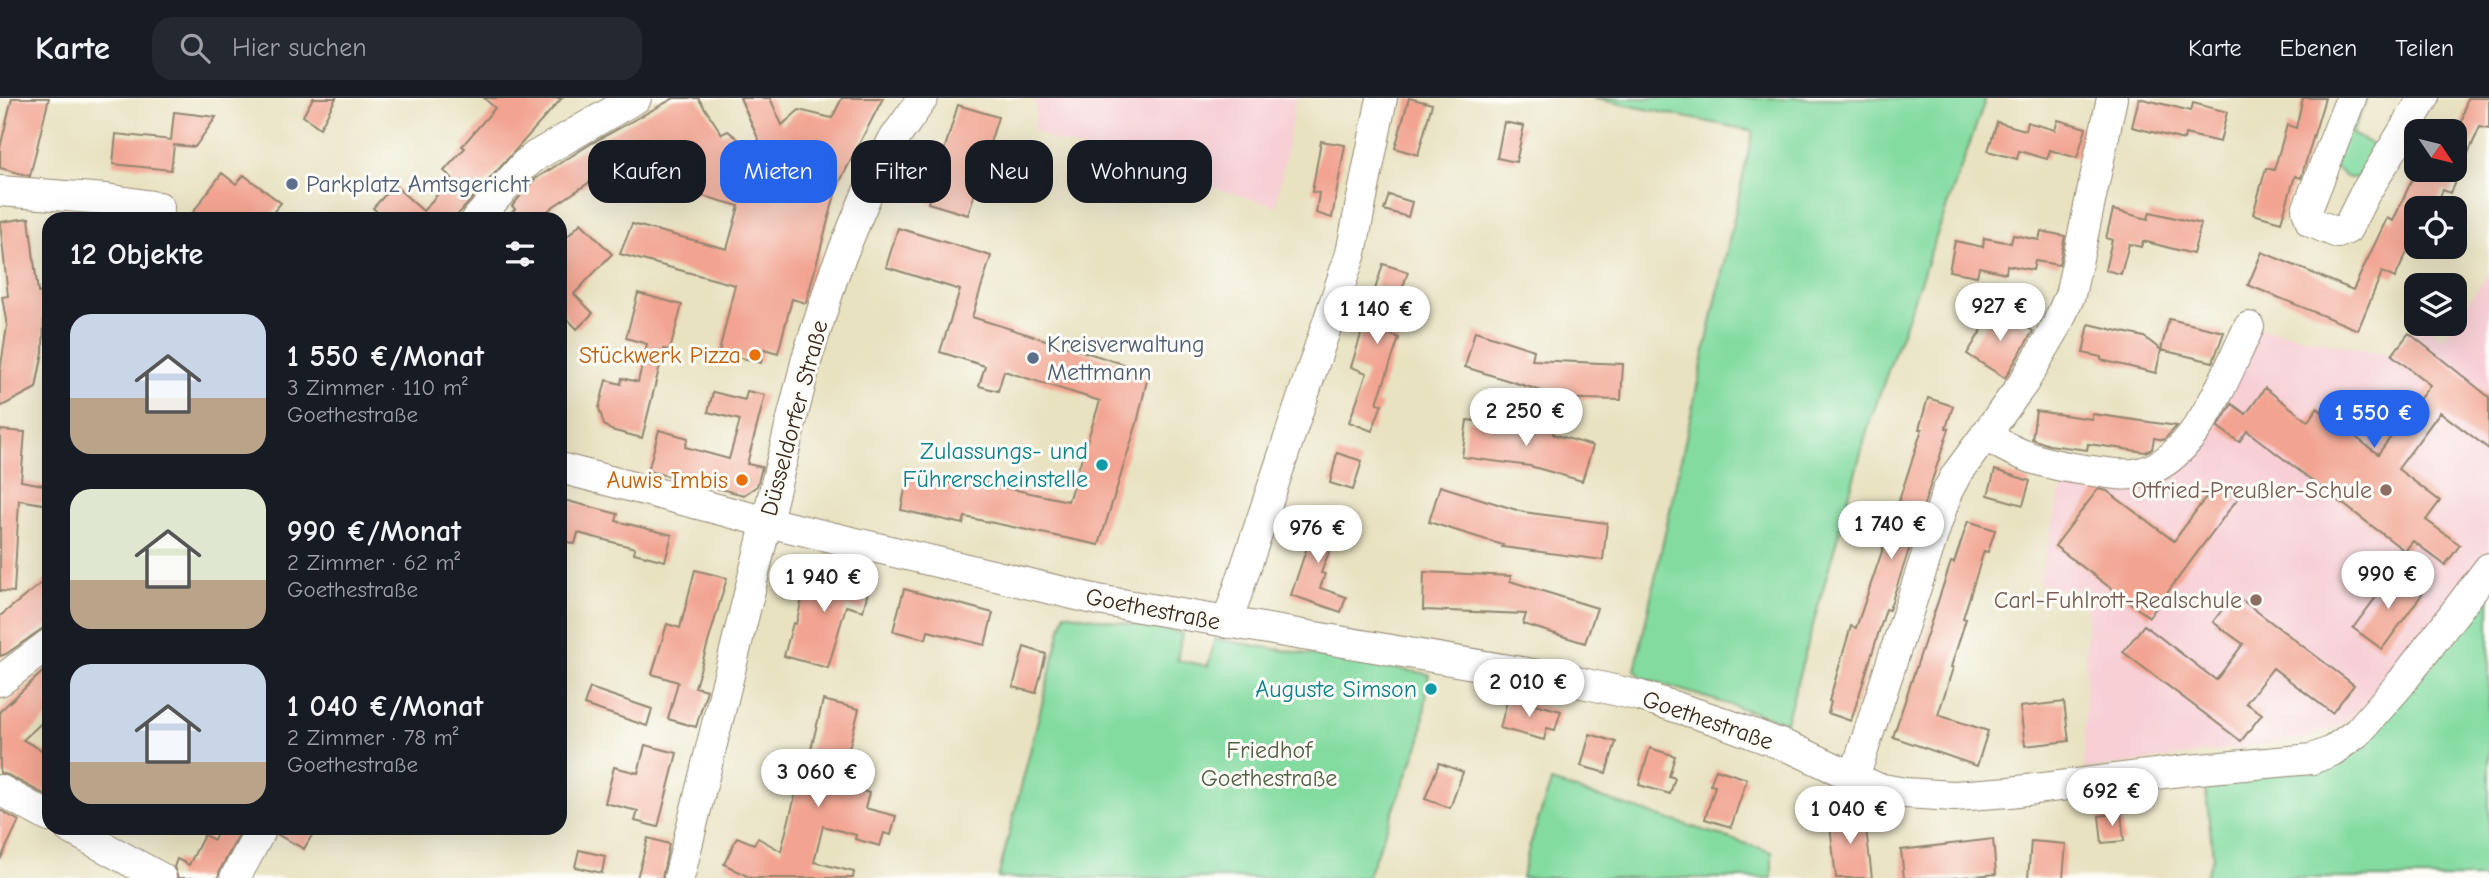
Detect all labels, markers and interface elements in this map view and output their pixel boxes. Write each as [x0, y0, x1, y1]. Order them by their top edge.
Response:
search box [152, 17, 642, 80]
text: Karte [35, 29, 110, 67]
icon: search [176, 29, 214, 67]
text: Hier suchen [232, 33, 367, 63]
text: Karte [2188, 34, 2241, 62]
text: Ebenen [2279, 34, 2357, 62]
text: Teilen [2395, 34, 2454, 62]
north arrow [2404, 119, 2468, 182]
map controls [2404, 119, 2467, 336]
chip: Kaufen [588, 140, 706, 203]
chip: Mieten [720, 140, 837, 203]
chip: Filter [851, 140, 951, 203]
chip: Neu [965, 140, 1053, 203]
chip: Wohnung [1067, 140, 1212, 203]
place label: Parkplatz Amtsgericht [306, 170, 530, 198]
marker: Parkplatz Amtsgericht [284, 176, 300, 192]
button: locate [2404, 196, 2467, 259]
icon: filters [501, 235, 539, 273]
text: 12 Objekte [70, 237, 203, 272]
button: layers [2404, 273, 2467, 336]
pin: 927 € [1951, 284, 2049, 343]
pin: 1 140 € [1312, 286, 1442, 346]
text: 927 € [1971, 292, 2029, 319]
text: 1 140 € [1340, 295, 1414, 322]
street label: Düsseldorfer Straße [754, 317, 834, 519]
place label: Kreisverwaltung Mettmann [1047, 330, 1205, 386]
text: 1 550 €/Monat [287, 339, 484, 374]
place label: Stückwerk Pizza [579, 341, 741, 369]
icon: home [126, 342, 210, 426]
marker: Stückwerk Pizza [747, 347, 763, 363]
marker: Kreisverwaltung Mettmann [1025, 350, 1041, 366]
text: 3 Zimmer · 110 m² [287, 374, 468, 401]
pin: 2 250 € [1461, 388, 1591, 448]
pin: 1 550 € [2309, 390, 2439, 450]
text: 2 250 € [1486, 397, 1566, 424]
text: 1 550 € [2335, 399, 2413, 426]
text: Goethestraße [287, 401, 418, 428]
place label: Zulassungs- und Führerscheinstelle [903, 437, 1088, 493]
marker: Zulassungs- und Führerscheinstelle [1094, 457, 1110, 473]
place label: Auwis Imbis [606, 466, 728, 494]
marker: Auwis Imbis [734, 472, 750, 488]
place label: Otfried-Preußler-Schule [2131, 476, 2372, 504]
marker: Otfried-Preußler-Schule [2378, 482, 2394, 498]
pin: 1 740 € [1826, 502, 1956, 561]
pin: 976 € [1269, 505, 1367, 565]
text: 1 740 € [1854, 510, 1928, 537]
text: 990 €/Monat [287, 514, 461, 549]
text: 976 € [1289, 514, 1347, 541]
icon: home [126, 517, 210, 601]
text: 2 Zimmer · 62 m² [287, 549, 460, 576]
pin: 990 € [2339, 552, 2437, 611]
pin: 1 940 € [759, 554, 889, 614]
text: 990 € [2357, 560, 2419, 587]
text: 1 940 € [785, 563, 863, 590]
text: Goethestraße [287, 576, 418, 603]
street label: Goethestraße [1083, 582, 1223, 636]
place label: Carl-Fuhlrott-Realschule [1994, 586, 2242, 614]
marker: Carl-Fuhlrott-Realschule [2248, 592, 2264, 608]
pin: 2 010 € [1464, 660, 1594, 719]
text: 2 010 € [1489, 668, 1569, 695]
place label: Auguste Simson [1255, 675, 1417, 703]
marker: Auguste Simson [1423, 681, 1439, 697]
street label: Goethestraße [1639, 685, 1777, 755]
text: 1 040 €/Monat [287, 689, 483, 724]
icon: home [126, 692, 210, 776]
text: 2 Zimmer · 78 m² [287, 724, 458, 751]
park label: Friedhof Goethestraße [1201, 736, 1337, 792]
pin: 3 060 € [753, 750, 883, 809]
text: Goethestraße [287, 751, 418, 778]
text: 3 060 € [777, 758, 859, 785]
pin: 692 € [2063, 768, 2161, 828]
text: 692 € [2082, 777, 2142, 804]
pin: 1 040 € [1785, 786, 1915, 846]
text: 1 040 € [1811, 795, 1889, 822]

